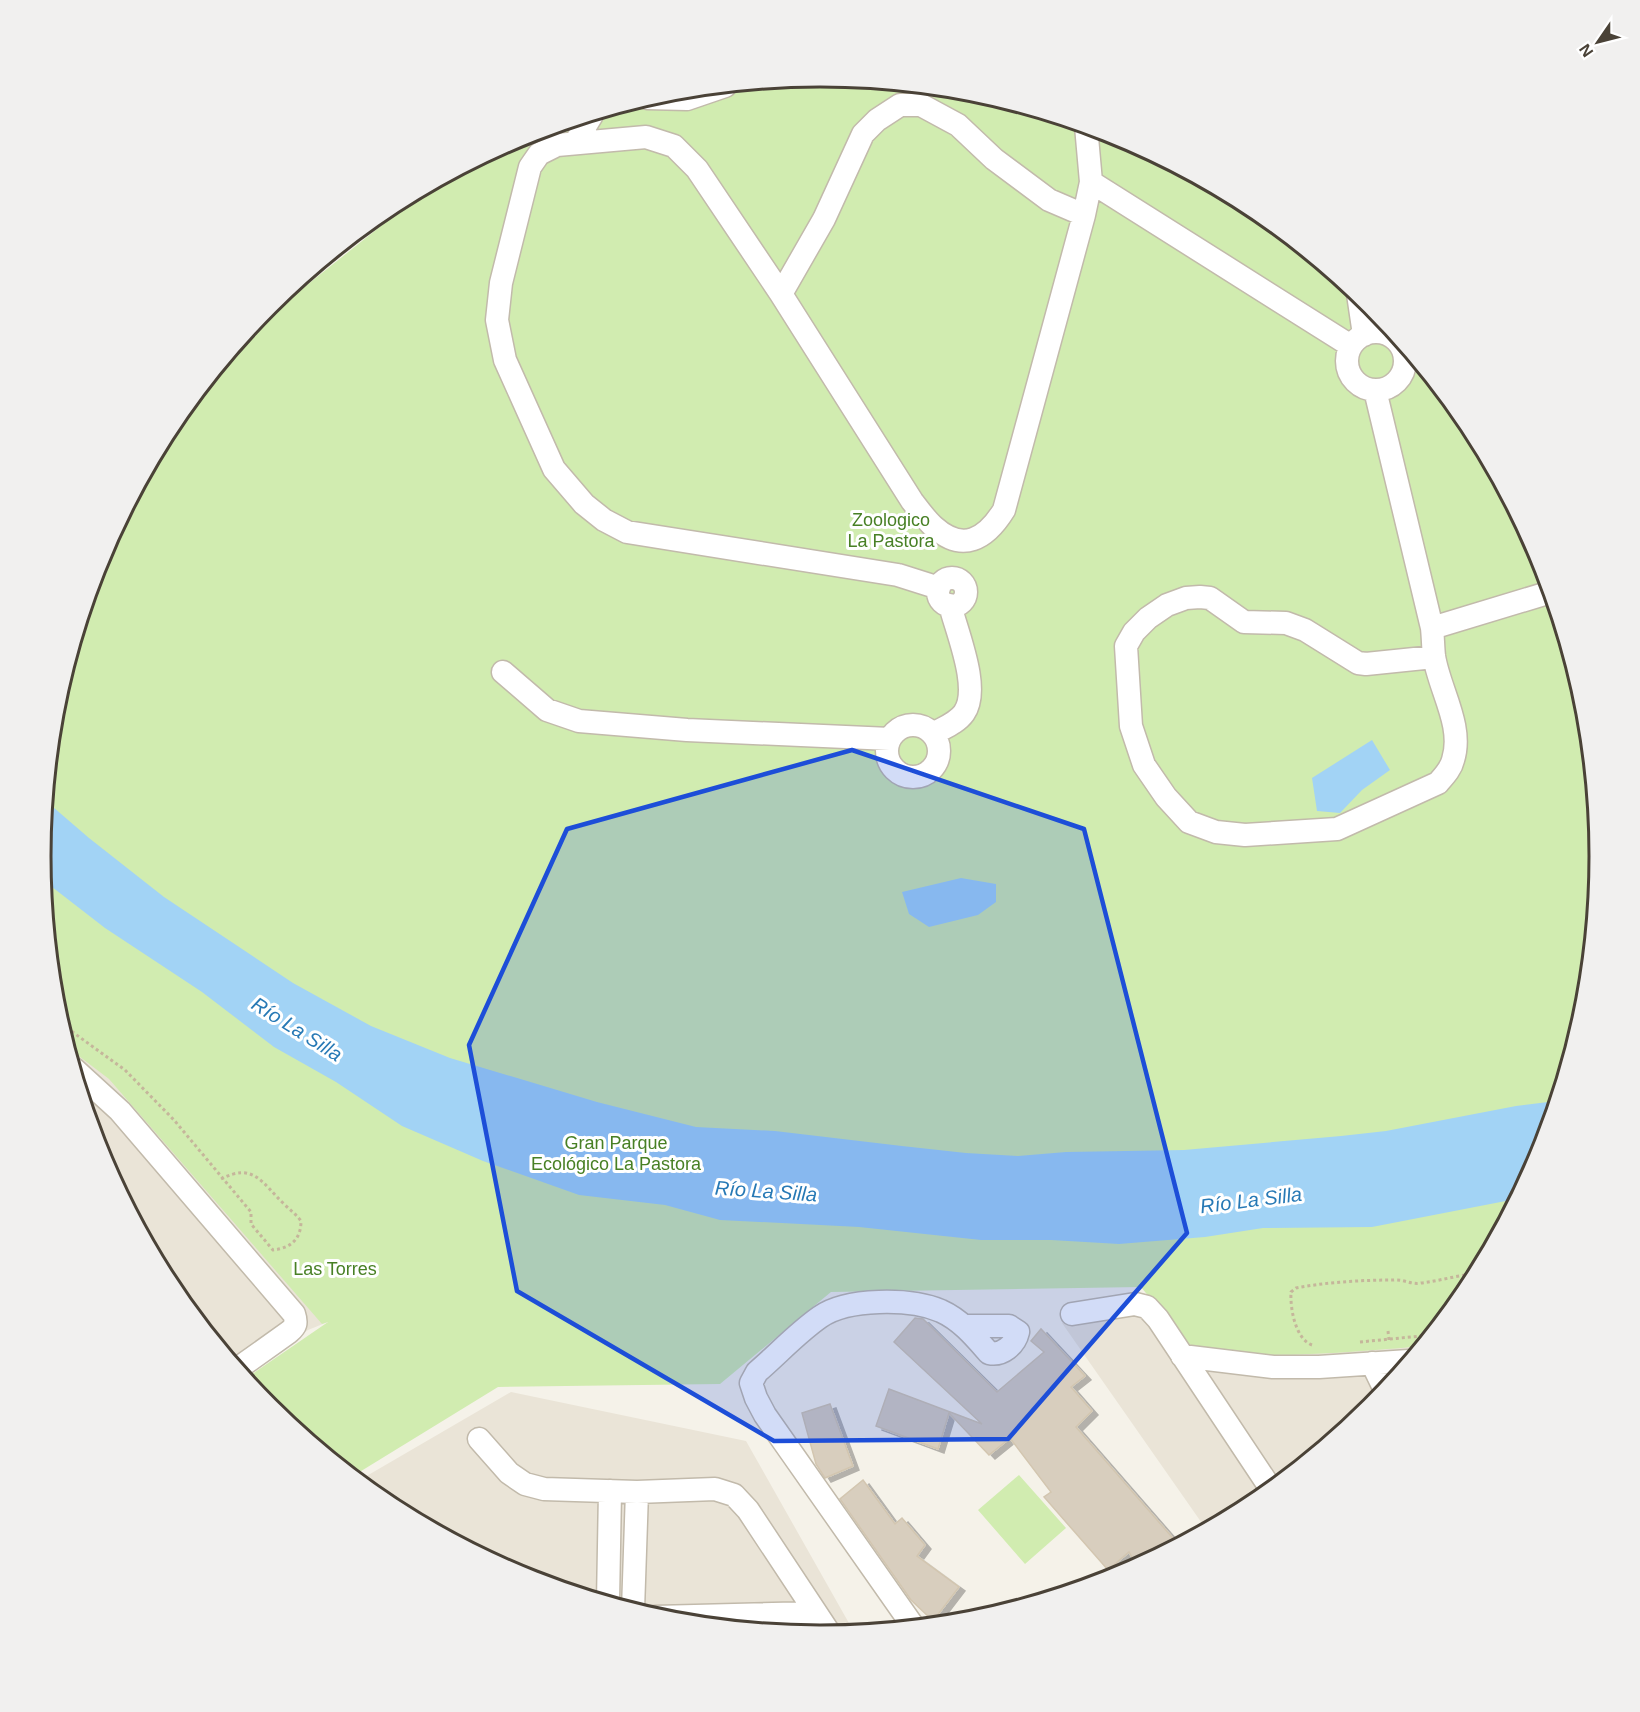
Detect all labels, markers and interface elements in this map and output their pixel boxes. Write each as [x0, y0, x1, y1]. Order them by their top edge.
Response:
north arrow [1568, 12, 1628, 72]
text: N [1576, 41, 1596, 60]
park label: Zoologico La Pastora [847, 510, 936, 551]
water label: Río La Silla [248, 993, 346, 1065]
park label: Gran Parque Ecológico La Pastora [531, 1133, 702, 1174]
water label: Río La Silla [714, 1176, 818, 1206]
water label: Río La Silla [1199, 1183, 1303, 1217]
park label: Las Torres [293, 1259, 377, 1279]

